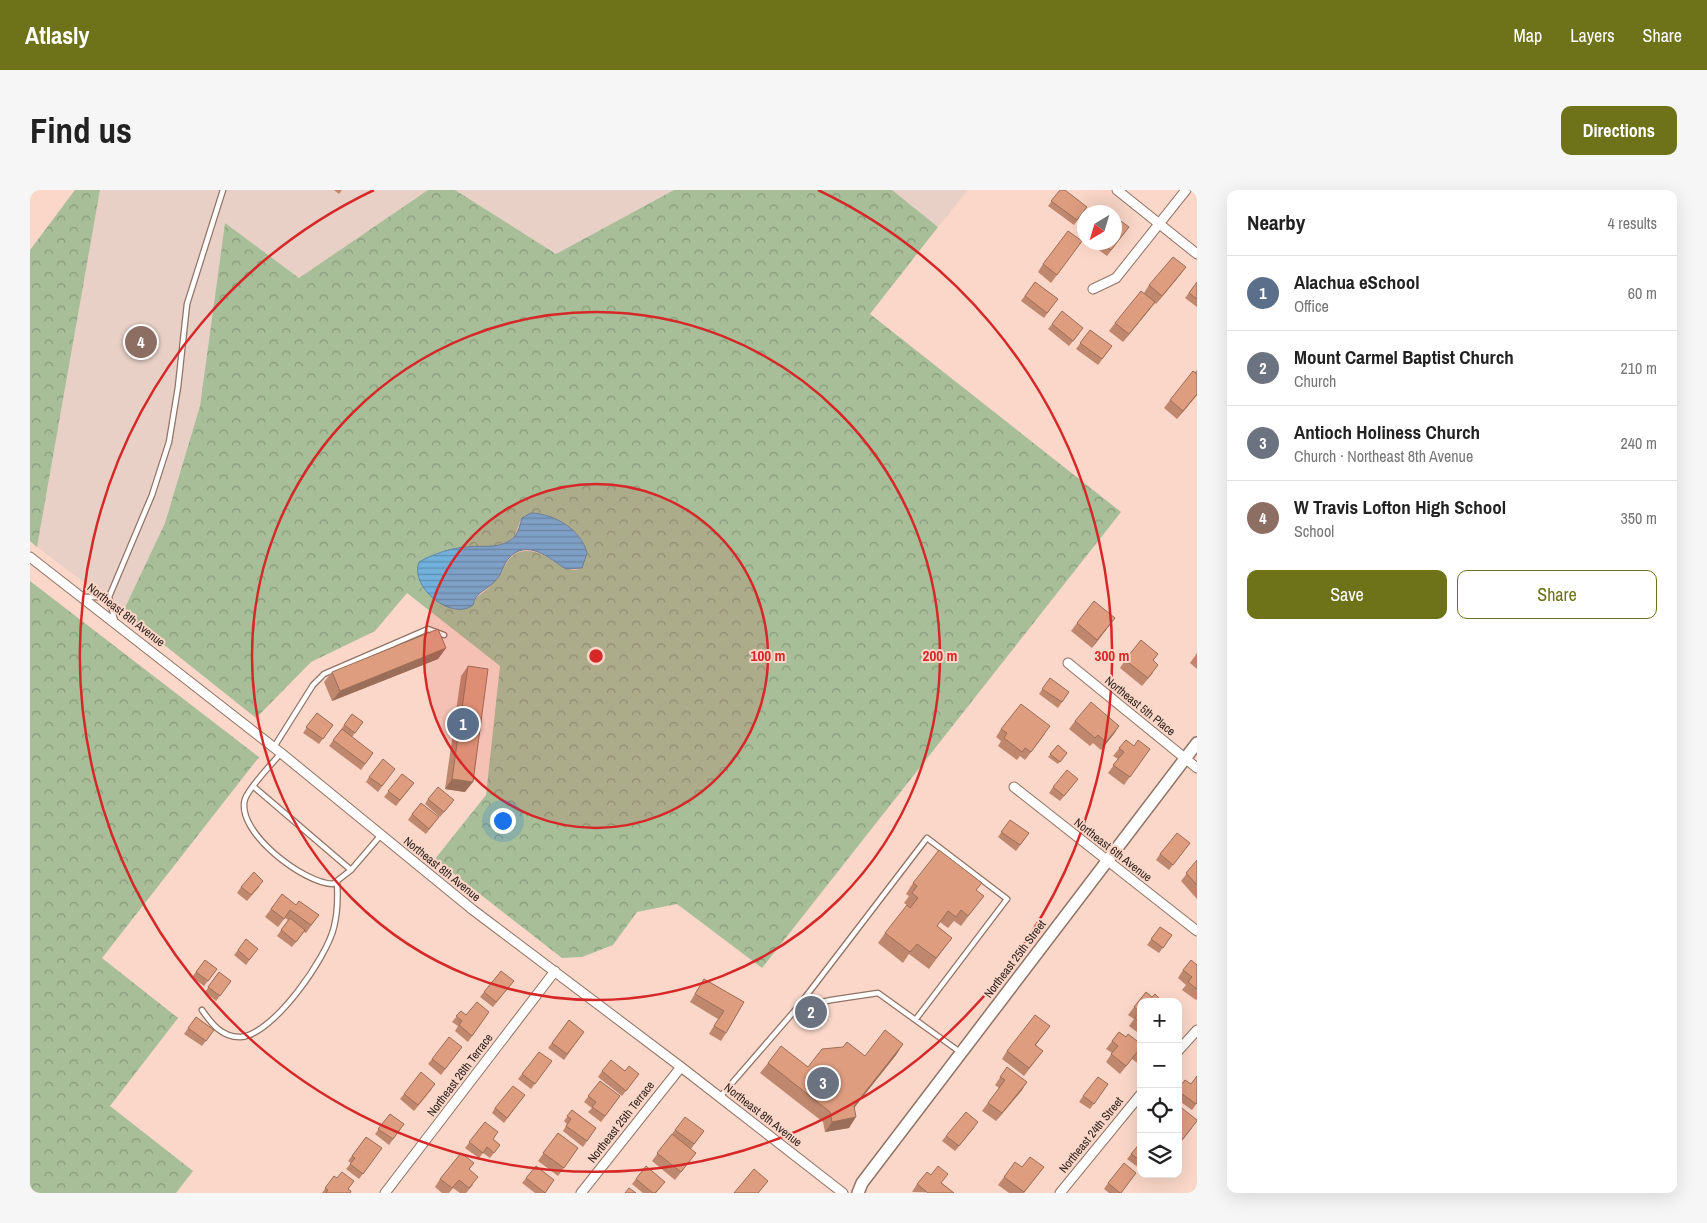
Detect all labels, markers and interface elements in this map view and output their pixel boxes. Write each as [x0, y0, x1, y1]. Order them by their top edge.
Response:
text: Atlasly [25, 19, 90, 51]
text: Map [1514, 23, 1542, 48]
text: Layers [1570, 23, 1615, 48]
text: Share [1643, 23, 1682, 48]
button: Directions [1561, 106, 1677, 155]
text: Find us [30, 107, 132, 154]
north arrow [1077, 205, 1122, 250]
text: Nearby [1247, 208, 1305, 237]
text: 4 results [1607, 212, 1657, 234]
text: Alachua eSchool [1294, 269, 1420, 295]
text: 1 [1259, 282, 1267, 304]
text: 60 m [1628, 282, 1657, 304]
text: Office [1294, 295, 1329, 317]
pin: 4 [125, 323, 157, 361]
text: Mount Carmel Baptist Church [1294, 344, 1514, 370]
text: 2 [1259, 357, 1267, 379]
text: 210 m [1621, 357, 1657, 379]
text: Church [1294, 370, 1336, 392]
text: Antioch Holiness Church [1294, 419, 1480, 445]
text: 3 [1259, 432, 1267, 454]
text: 240 m [1621, 432, 1657, 454]
text: Church · Northeast 8th Avenue [1294, 445, 1473, 467]
text: W Travis Lofton High School [1294, 494, 1506, 520]
text: 4 [1259, 507, 1267, 529]
text: 350 m [1621, 507, 1657, 529]
text: School [1294, 520, 1334, 542]
button: Save [1247, 570, 1447, 619]
button: Share [1457, 570, 1657, 619]
street label: Northeast 8th Avenue [84, 580, 168, 650]
text: 100 m [751, 645, 785, 666]
text: 200 m [923, 645, 957, 666]
text: 300 m [1095, 645, 1129, 666]
centre of rings [587, 647, 605, 665]
street label: Northeast 5th Place [1101, 673, 1179, 739]
pin: 1 [447, 705, 479, 743]
your location [490, 808, 516, 834]
street label: Northeast 6th Avenue [1071, 815, 1155, 885]
street label: Northeast 8th Avenue [400, 833, 484, 905]
street label: Northeast 25th Street [980, 917, 1050, 1001]
pin: 2 [795, 993, 827, 1031]
map controls [1137, 998, 1182, 1178]
button: + [1137, 998, 1182, 1043]
street label: Northeast 26th Terrace [424, 1030, 496, 1120]
button: − [1137, 1043, 1182, 1088]
pin: 3 [807, 1064, 839, 1102]
street label: Northeast 25th Terrace [584, 1078, 658, 1166]
street label: Northeast 8th Avenue [721, 1080, 805, 1150]
button: locate [1137, 1088, 1182, 1133]
street label: Northeast 24th Street [1055, 1093, 1127, 1176]
button: layers [1137, 1133, 1182, 1178]

